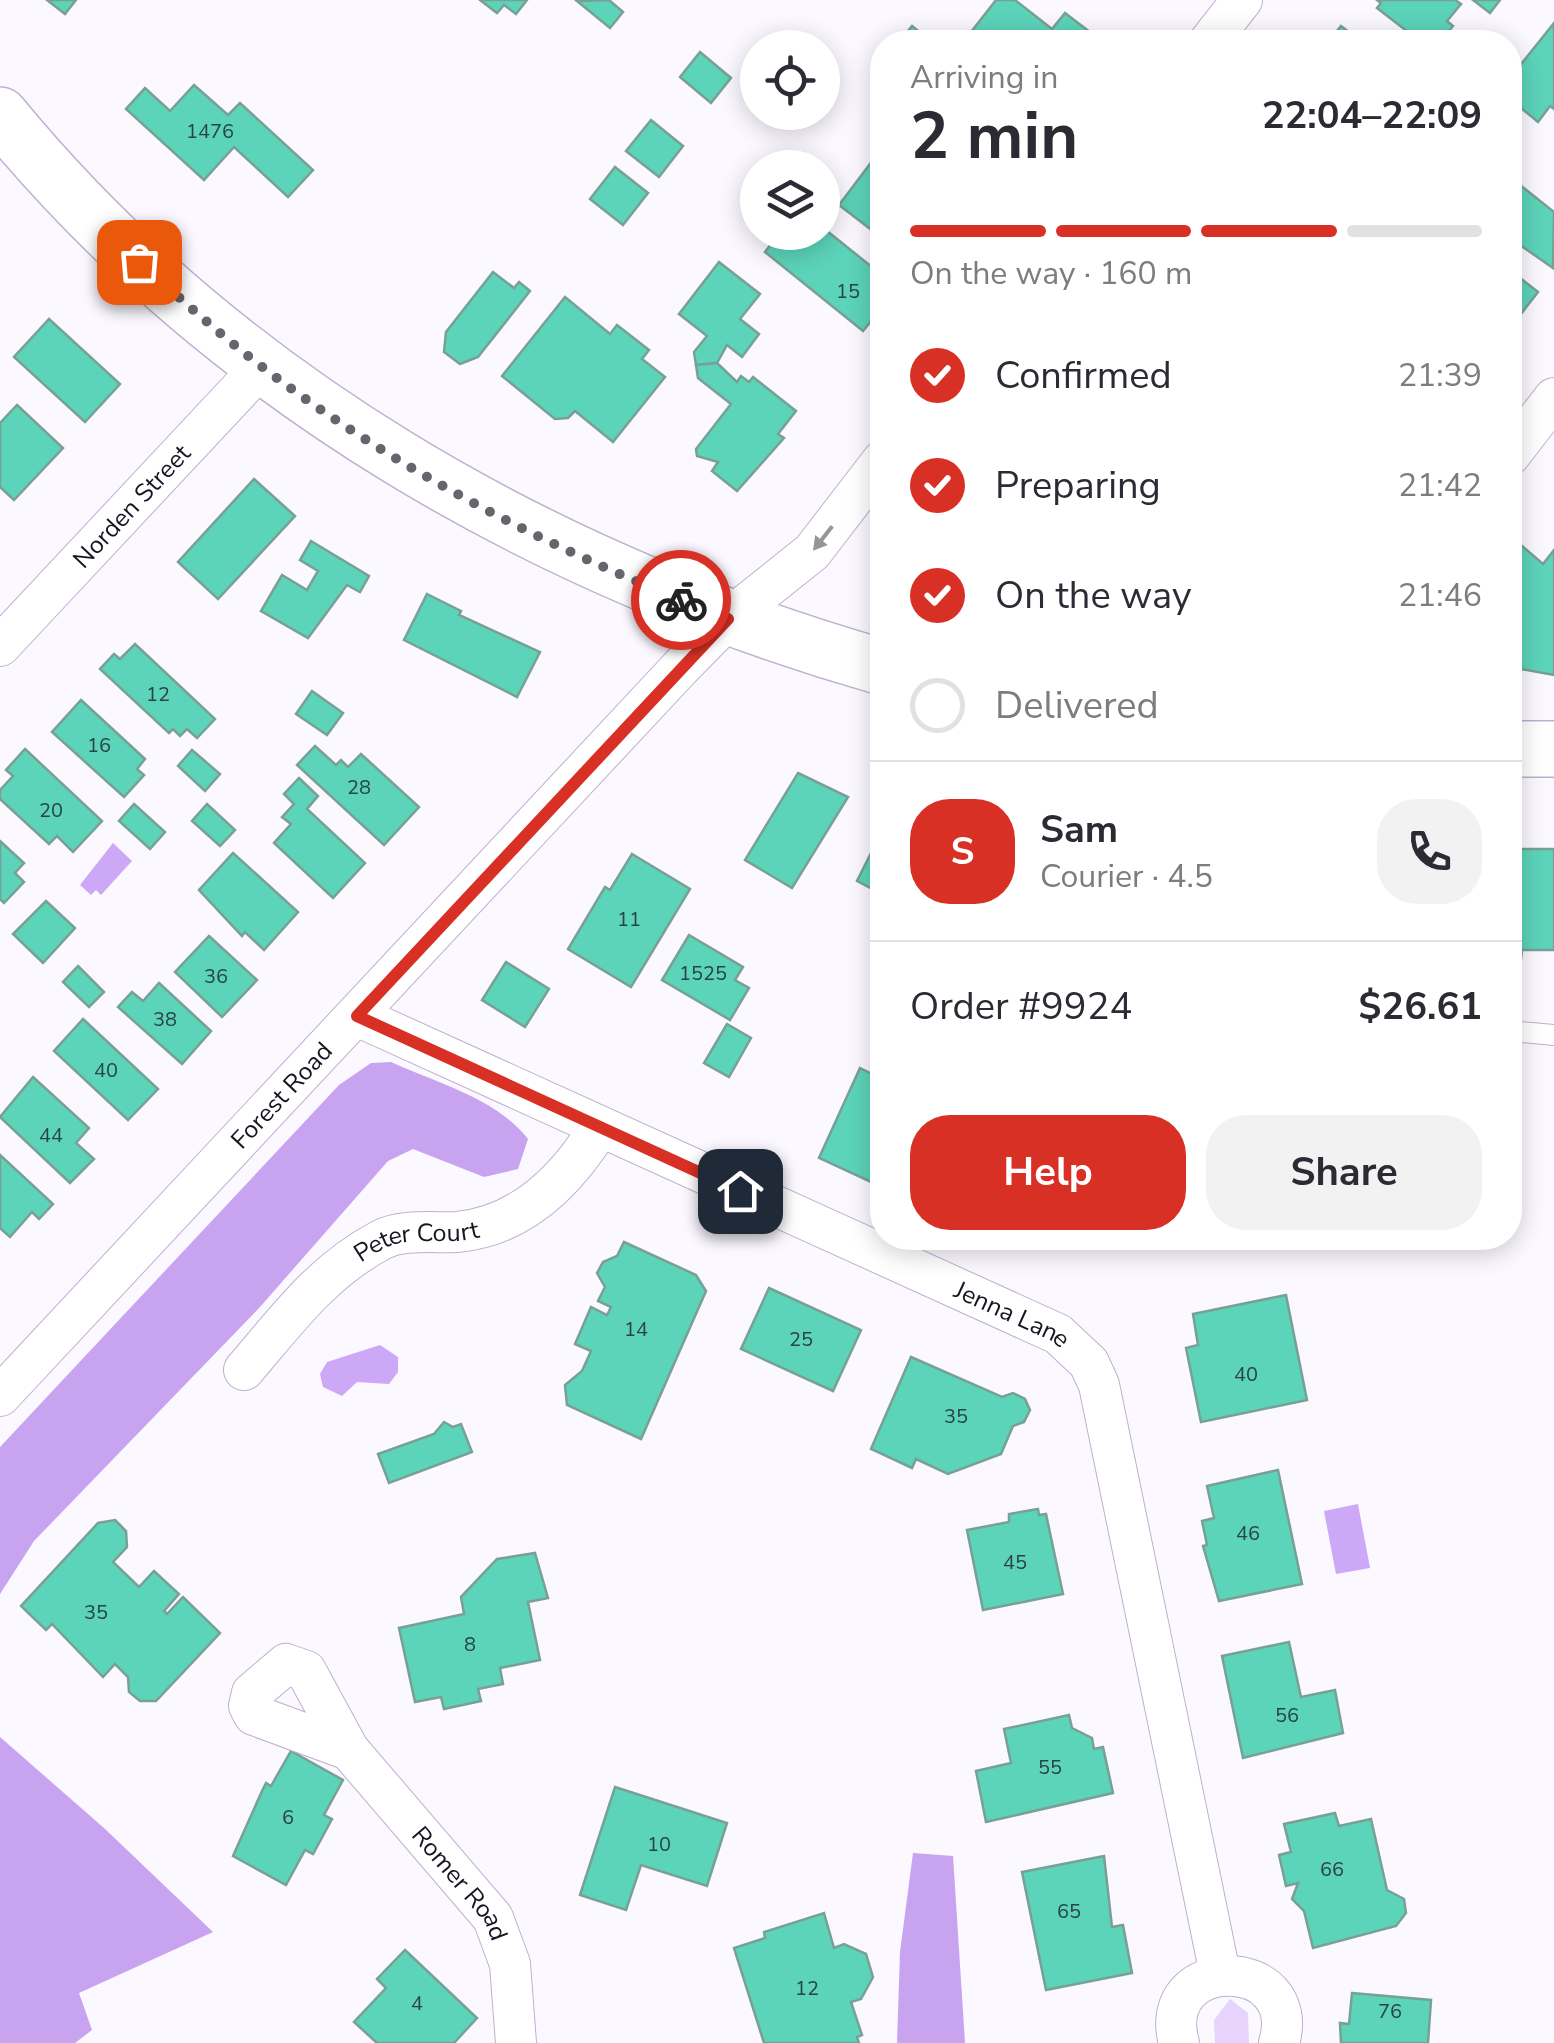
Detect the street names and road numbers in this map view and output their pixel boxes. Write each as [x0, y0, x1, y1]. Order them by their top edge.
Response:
street label: Norden Street [66, 437, 198, 576]
street label: Forest Road [224, 1035, 340, 1156]
street label: Peter Court [347, 1213, 482, 1270]
street label: Jenna Lane [948, 1273, 1078, 1355]
street label: Romer Road [404, 1819, 516, 1945]

